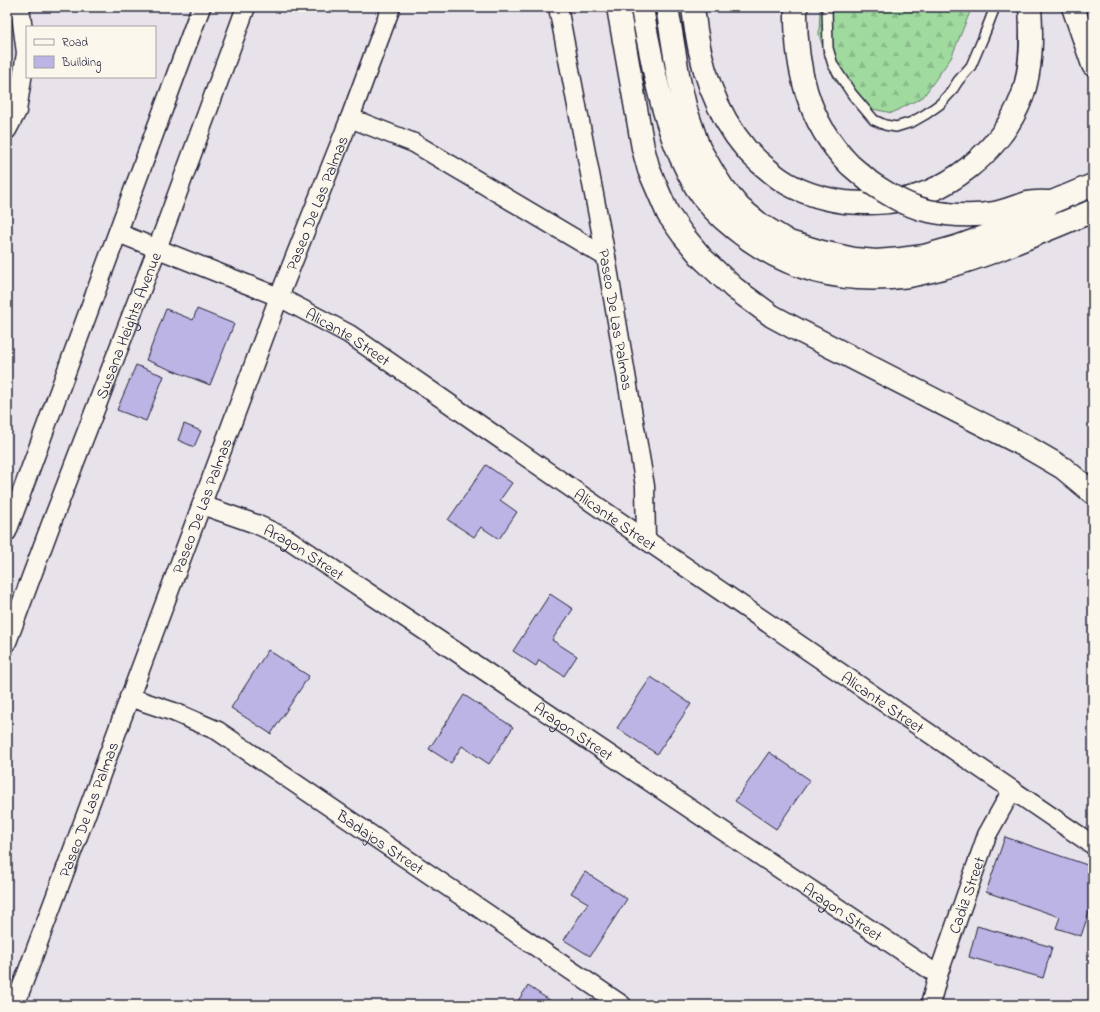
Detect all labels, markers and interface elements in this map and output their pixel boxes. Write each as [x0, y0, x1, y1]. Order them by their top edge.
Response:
legend [26, 26, 156, 78]
text: Road [62, 34, 88, 52]
text: Building [61, 54, 101, 73]
street label: Paseo De Las Palmas [281, 133, 356, 274]
street label: Paseo De Las Palmas [591, 247, 639, 392]
street label: Susana Heights Avenue [90, 248, 169, 403]
street label: Alicante Street [301, 303, 395, 374]
street label: Paseo De Las Palmas [167, 435, 239, 578]
street label: Alicante Street [568, 483, 661, 558]
street label: Aragon Street [259, 519, 349, 588]
street label: Alicante Street [836, 667, 929, 741]
street label: Aragon Street [528, 697, 618, 768]
street label: Paseo De Las Palmas [54, 739, 126, 881]
street label: Badajos Street [330, 804, 429, 882]
street label: Cadiz Street [943, 853, 993, 937]
street label: Aragon Street [797, 878, 887, 949]

